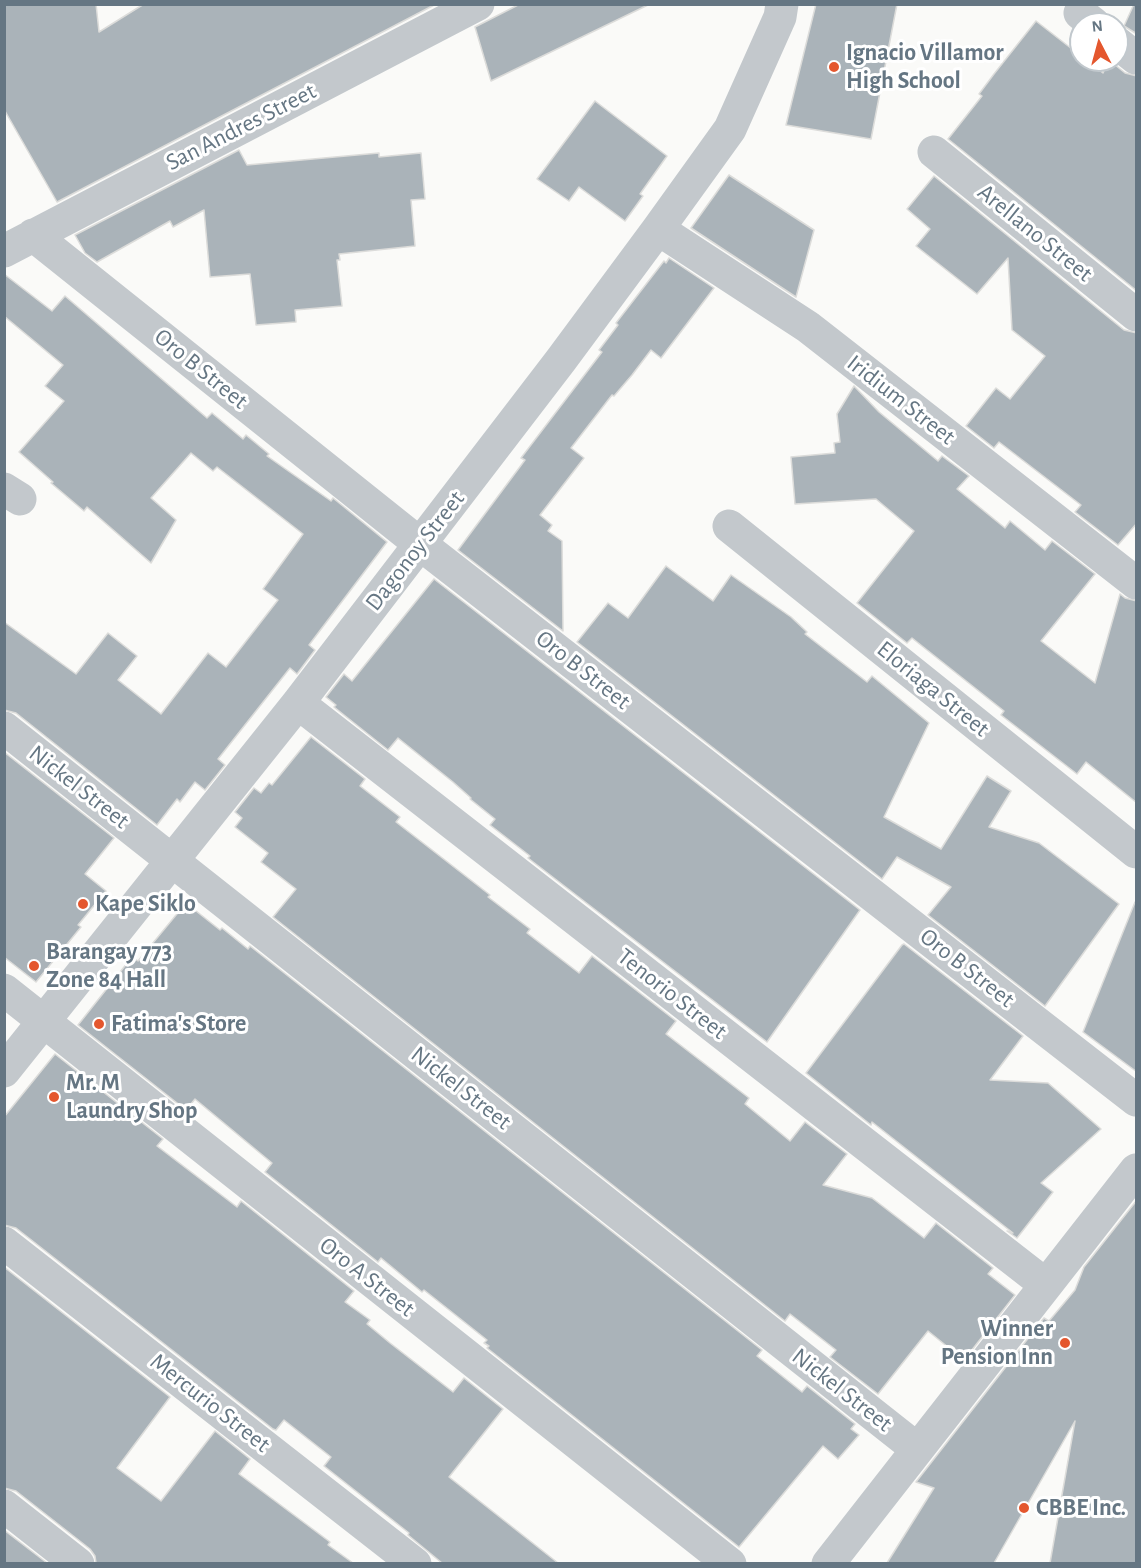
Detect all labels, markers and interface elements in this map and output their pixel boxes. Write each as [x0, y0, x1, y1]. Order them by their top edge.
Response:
north arrow [1069, 12, 1129, 72]
text: N [1091, 18, 1104, 35]
place label: Ignacio Villamor High School [846, 39, 1004, 95]
marker: Ignacio Villamor High School [827, 60, 841, 74]
street label: San Andres Street [161, 77, 321, 177]
street label: Arellano Street [972, 178, 1098, 288]
street label: Oro B Street [148, 323, 254, 415]
street label: Iridium Street [841, 349, 961, 451]
street label: Dagonoy Street [359, 485, 471, 617]
street label: Oro B Street [530, 624, 636, 716]
street label: Eloriaga Street [871, 635, 995, 743]
street label: Nickel Street [23, 739, 135, 835]
place label: Kape Siklo [95, 890, 196, 918]
marker: Kape Siklo [76, 897, 90, 911]
street label: Oro B Street [914, 922, 1020, 1014]
place label: Barangay 773 Zone 84 Hall [46, 938, 172, 994]
street label: Tenorio Street [612, 942, 732, 1046]
marker: Barangay 773 Zone 84 Hall [27, 959, 41, 973]
place label: Fatima's Store [111, 1010, 246, 1038]
marker: Fatima's Store [92, 1017, 106, 1031]
street label: Nickel Street [405, 1040, 517, 1136]
place label: Mr. M Laundry Shop [66, 1069, 197, 1125]
marker: Mr. M Laundry Shop [47, 1090, 61, 1104]
street label: Oro A Street [314, 1231, 420, 1323]
place label: Winner Pension Inn [941, 1315, 1053, 1371]
marker: Winner Pension Inn [1058, 1336, 1072, 1350]
street label: Nickel Street [786, 1342, 898, 1438]
street label: Mercurio Street [144, 1347, 276, 1459]
place label: CBBE Inc. [1036, 1494, 1126, 1522]
marker: CBBE Inc. [1017, 1501, 1031, 1515]

